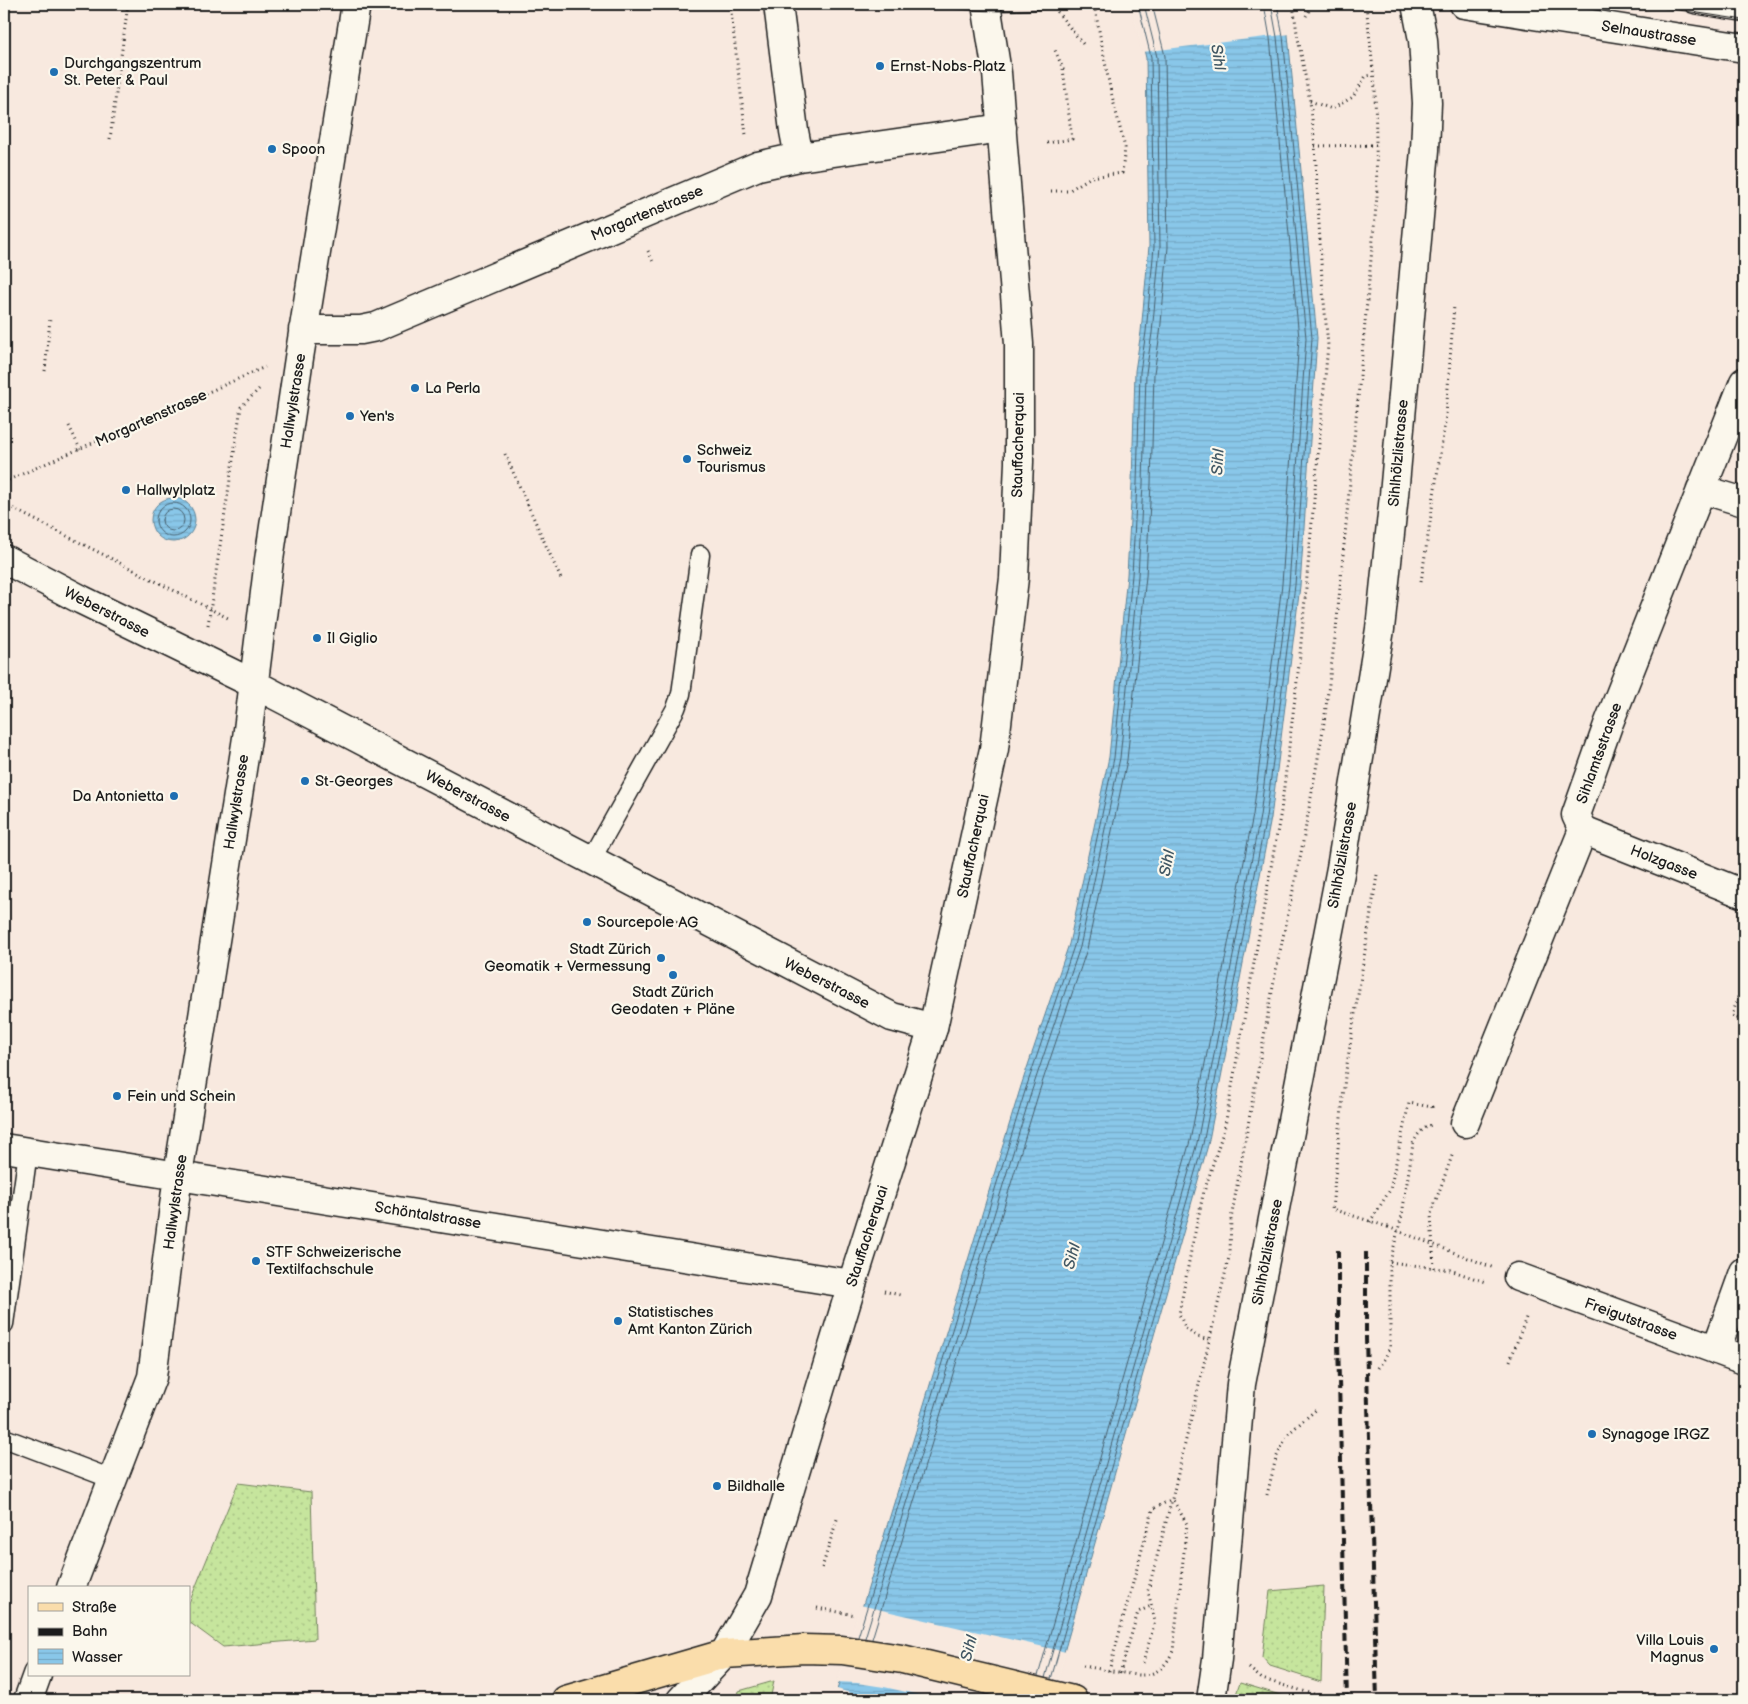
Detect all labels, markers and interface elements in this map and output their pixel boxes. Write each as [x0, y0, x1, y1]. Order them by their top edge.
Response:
street label: Selnaustrasse [1600, 17, 1698, 50]
water label: Sihl [1206, 43, 1229, 73]
place label: Durchgangszentrum St. Peter & Paul [64, 54, 201, 90]
place label: Ernst-Nobs-Platz [890, 57, 1006, 76]
marker: Ernst-Nobs-Platz [874, 60, 886, 72]
marker: Durchgangszentrum St. Peter & Paul [48, 66, 60, 78]
place label: Spoon [282, 140, 325, 159]
marker: Spoon [266, 143, 278, 155]
street label: Morgartenstrasse [588, 181, 706, 246]
street label: Hallwylstrasse [277, 352, 310, 450]
place label: La Perla [425, 379, 481, 398]
marker: La Perla [409, 382, 421, 394]
street label: Morgartenstrasse [92, 385, 210, 452]
street label: Stauffacherquai [1008, 392, 1029, 498]
street label: Sihlhölzlistrasse [1384, 398, 1413, 508]
place label: Yen's [359, 407, 395, 426]
marker: Yen's [344, 410, 356, 422]
place label: Schweiz Tourismus [697, 441, 766, 477]
water label: Sihl [1208, 447, 1229, 476]
marker: Schweiz Tourismus [681, 453, 693, 465]
place label: Hallwylplatz [136, 481, 216, 500]
marker: Hallwylplatz [120, 484, 132, 496]
street label: Weberstrasse [61, 583, 153, 642]
place label: Il Giglio [327, 629, 378, 648]
marker: Il Giglio [311, 632, 323, 644]
street label: Sihlamtsstrasse [1572, 700, 1627, 806]
street label: Hallwylstrasse [220, 753, 253, 851]
street label: Weberstrasse [422, 766, 514, 827]
place label: St-Georges [315, 772, 394, 791]
marker: St-Georges [299, 775, 311, 787]
place label: Da Antonietta [72, 787, 164, 806]
marker: Da Antonietta [168, 790, 180, 802]
street label: Stauffacherquai [953, 793, 994, 900]
street label: Sihlhölzlistrasse [1324, 800, 1361, 910]
street label: Holzgasse [1627, 841, 1700, 884]
water label: Sihl [1156, 847, 1180, 878]
place label: Sourcepole AG [597, 913, 698, 932]
marker: Sourcepole AG [581, 916, 593, 928]
place label: Stadt Zürich Geomatik + Vermessung [484, 940, 651, 976]
marker: Stadt Zürich Geomatik + Vermessung [655, 952, 667, 964]
street label: Weberstrasse [781, 954, 873, 1013]
marker: Stadt Zürich Geodaten + Pläne [667, 969, 679, 981]
place label: Stadt Zürich Geodaten + Pläne [611, 983, 735, 1019]
place label: Fein und Schein [127, 1087, 236, 1106]
marker: Fein und Schein [111, 1090, 123, 1102]
street label: Hallwylstrasse [159, 1153, 192, 1251]
street label: Stauffacherquai [842, 1183, 893, 1289]
street label: Sihlhölzlistrasse [1248, 1197, 1287, 1307]
street label: Schöntalstrasse [373, 1198, 483, 1233]
water label: Sihl [1060, 1240, 1085, 1272]
place label: STF Schweizerische Textilfachschule [266, 1243, 402, 1279]
marker: STF Schweizerische Textilfachschule [250, 1255, 262, 1267]
street label: Freigutstrasse [1582, 1294, 1680, 1345]
place label: Statistisches Amt Kanton Zürich [628, 1303, 752, 1339]
marker: Statistisches Amt Kanton Zürich [612, 1315, 624, 1327]
place label: Synagoge IRGZ [1602, 1425, 1710, 1444]
marker: Synagoge IRGZ [1586, 1428, 1598, 1440]
place label: Bildhalle [727, 1477, 785, 1496]
marker: Bildhalle [711, 1480, 723, 1492]
legend [28, 1586, 190, 1676]
text: Straße [72, 1598, 117, 1617]
text: Bahn [72, 1622, 108, 1641]
place label: Villa Louis Magnus [1636, 1631, 1705, 1667]
water label: Sihl [957, 1632, 982, 1664]
marker: Villa Louis Magnus [1708, 1643, 1720, 1655]
text: Wasser [72, 1648, 123, 1667]

